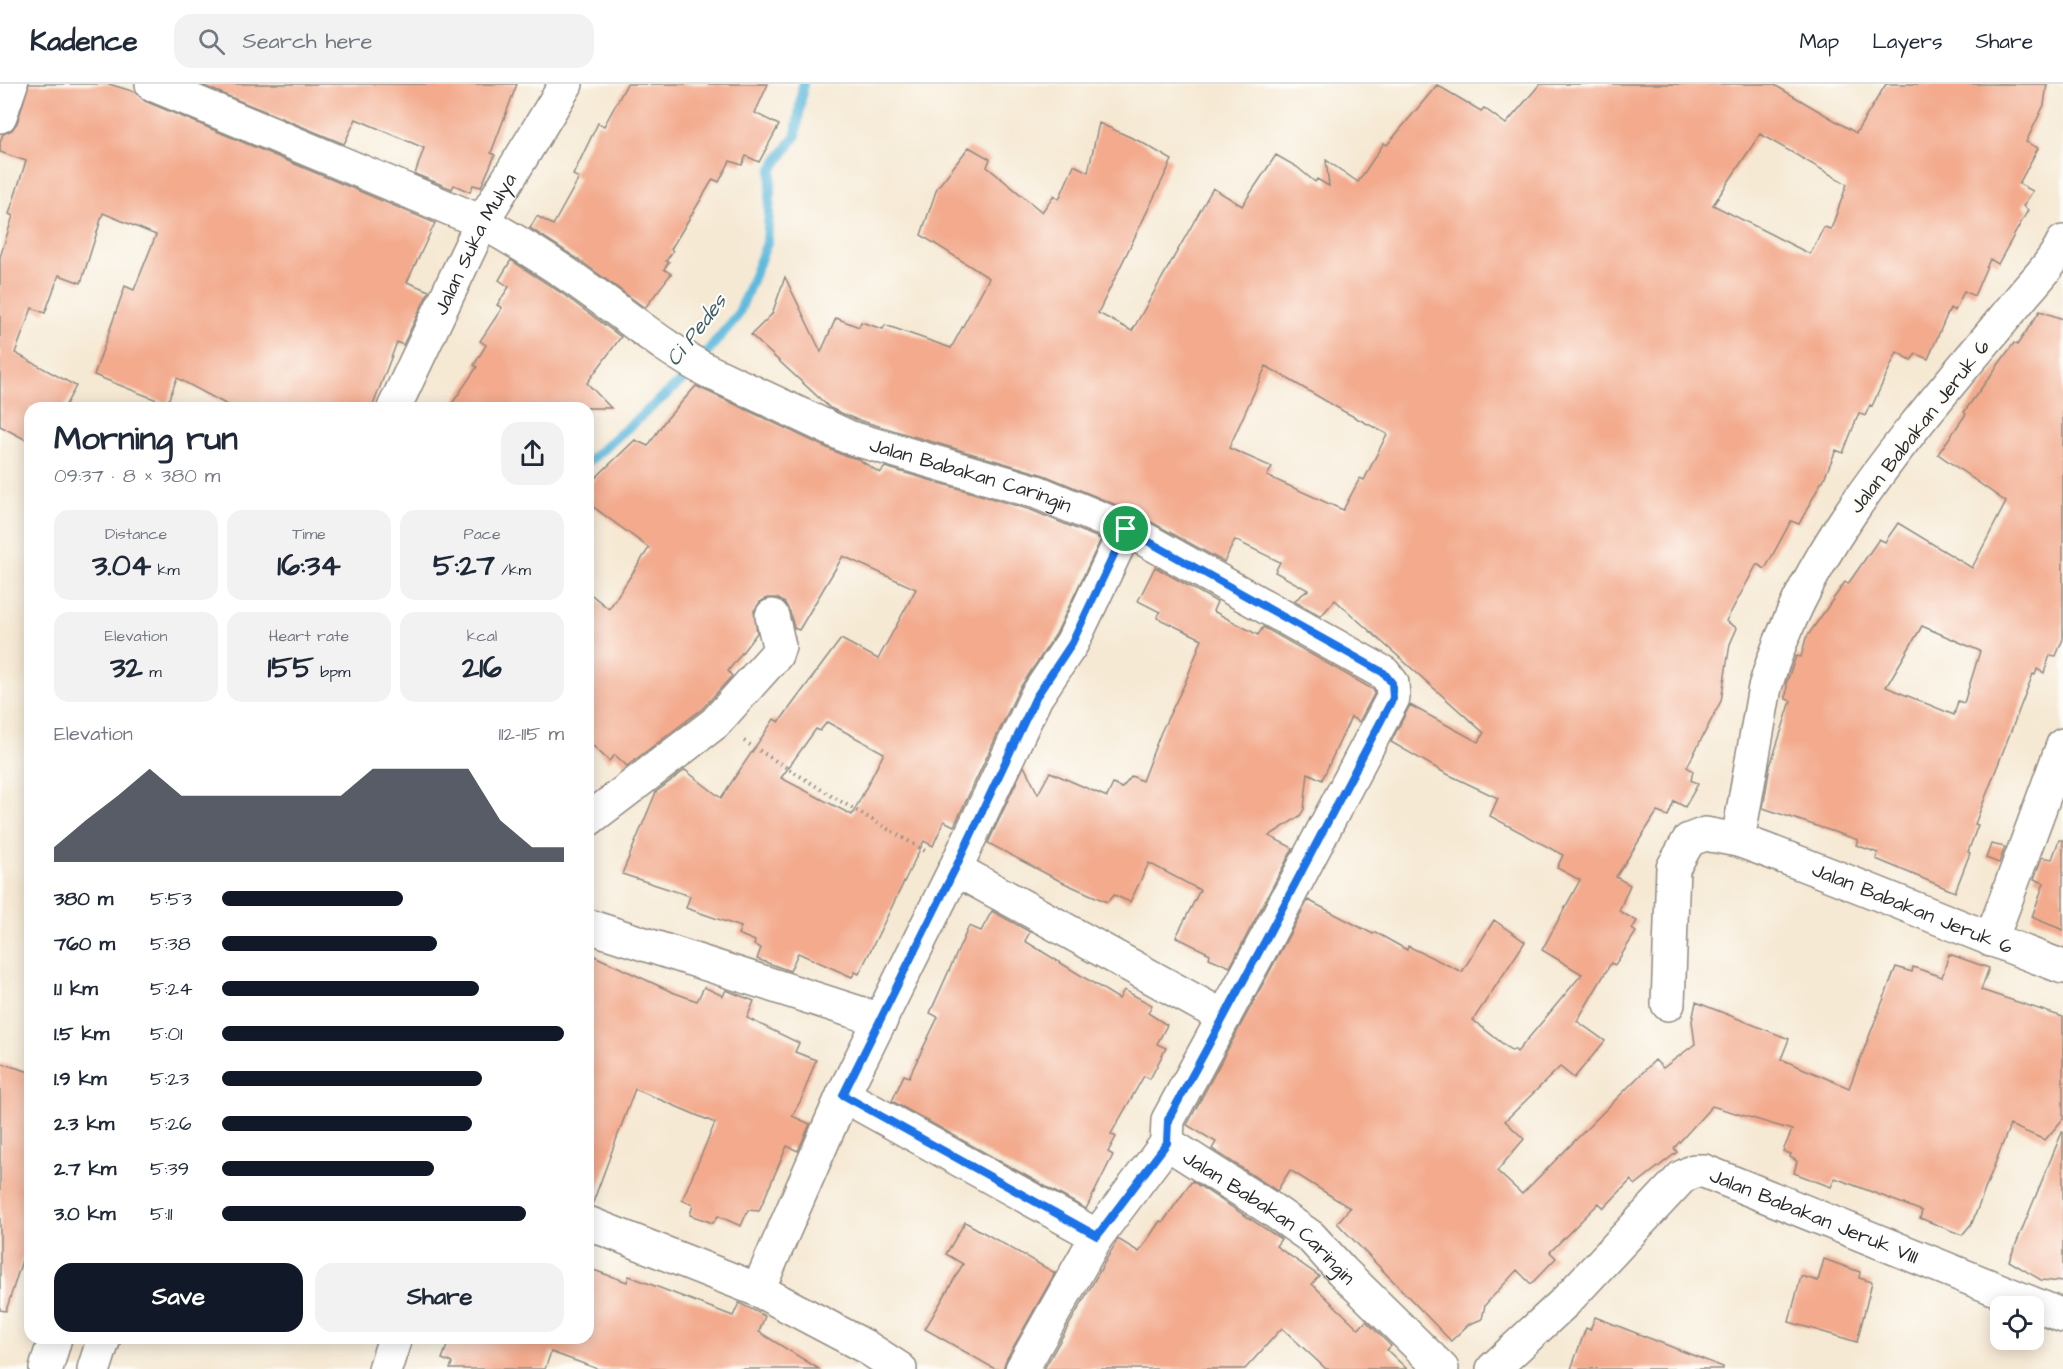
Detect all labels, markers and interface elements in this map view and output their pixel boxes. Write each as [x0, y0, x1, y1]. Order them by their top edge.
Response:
search box [174, 14, 594, 68]
text: Kadence [30, 22, 138, 61]
icon: search [195, 25, 228, 58]
text: Search here [243, 26, 372, 57]
text: Map [1799, 27, 1839, 56]
text: Layers [1872, 27, 1942, 56]
text: Share [1975, 27, 2033, 56]
street label: Jalan Suka Mulya [427, 168, 524, 320]
water label: Ci Pedes [659, 287, 735, 372]
street label: Jalan Babakan Jeruk 6 [1843, 333, 1997, 519]
text: Morning run [54, 416, 238, 462]
button: share [501, 422, 564, 485]
street label: Jalan Babakan Caringin [866, 431, 1076, 520]
text: 09:37 · 8 × 380 m [54, 462, 220, 490]
pin [1100, 503, 1151, 554]
icon: arrive [1109, 512, 1142, 545]
text: Distance [105, 523, 167, 545]
text: Time [292, 523, 326, 545]
text: Pace [463, 523, 501, 545]
text: 3.04 [92, 545, 151, 587]
text: 16:34 [277, 545, 341, 587]
text: 5:27 [433, 545, 495, 587]
text: km [151, 559, 180, 581]
text: /km [495, 559, 531, 581]
text: Elevation [105, 625, 167, 647]
text: Heart rate [269, 625, 349, 647]
text: kcal [467, 625, 497, 647]
text: 32 [110, 647, 143, 689]
text: 155 [267, 647, 314, 689]
text: 216 [462, 647, 502, 689]
text: m [143, 661, 162, 683]
text: bpm [314, 661, 351, 683]
text: Elevation [54, 720, 133, 748]
text: 112–115 m [498, 720, 564, 748]
street label: Jalan Babakan Jeruk 6 [1808, 856, 2017, 961]
text: 380 m [54, 885, 113, 913]
text: 5:53 [150, 885, 192, 913]
text: 760 m [54, 930, 115, 958]
text: 5:38 [150, 930, 191, 958]
text: 1.1 km [54, 975, 98, 1003]
text: 5:24 [150, 975, 193, 1003]
text: 1.5 km [54, 1020, 109, 1048]
text: 5:01 [150, 1020, 183, 1048]
text: 1.9 km [54, 1065, 107, 1093]
text: 5:23 [150, 1065, 189, 1093]
text: 2.3 km [54, 1110, 114, 1138]
text: 5:26 [150, 1110, 191, 1138]
street label: Jalan Babakan Caringin [1177, 1144, 1361, 1291]
text: 2.7 km [54, 1155, 116, 1183]
text: 5:39 [150, 1155, 189, 1183]
street label: Jalan Babakan Jeruk VIII [1705, 1162, 1923, 1271]
text: 3.0 km [54, 1200, 115, 1228]
text: 5:11 [150, 1200, 173, 1228]
button: Save [54, 1263, 303, 1332]
button: Share [315, 1263, 564, 1332]
map controls [1990, 1296, 2044, 1350]
button: locate [1990, 1296, 2044, 1350]

